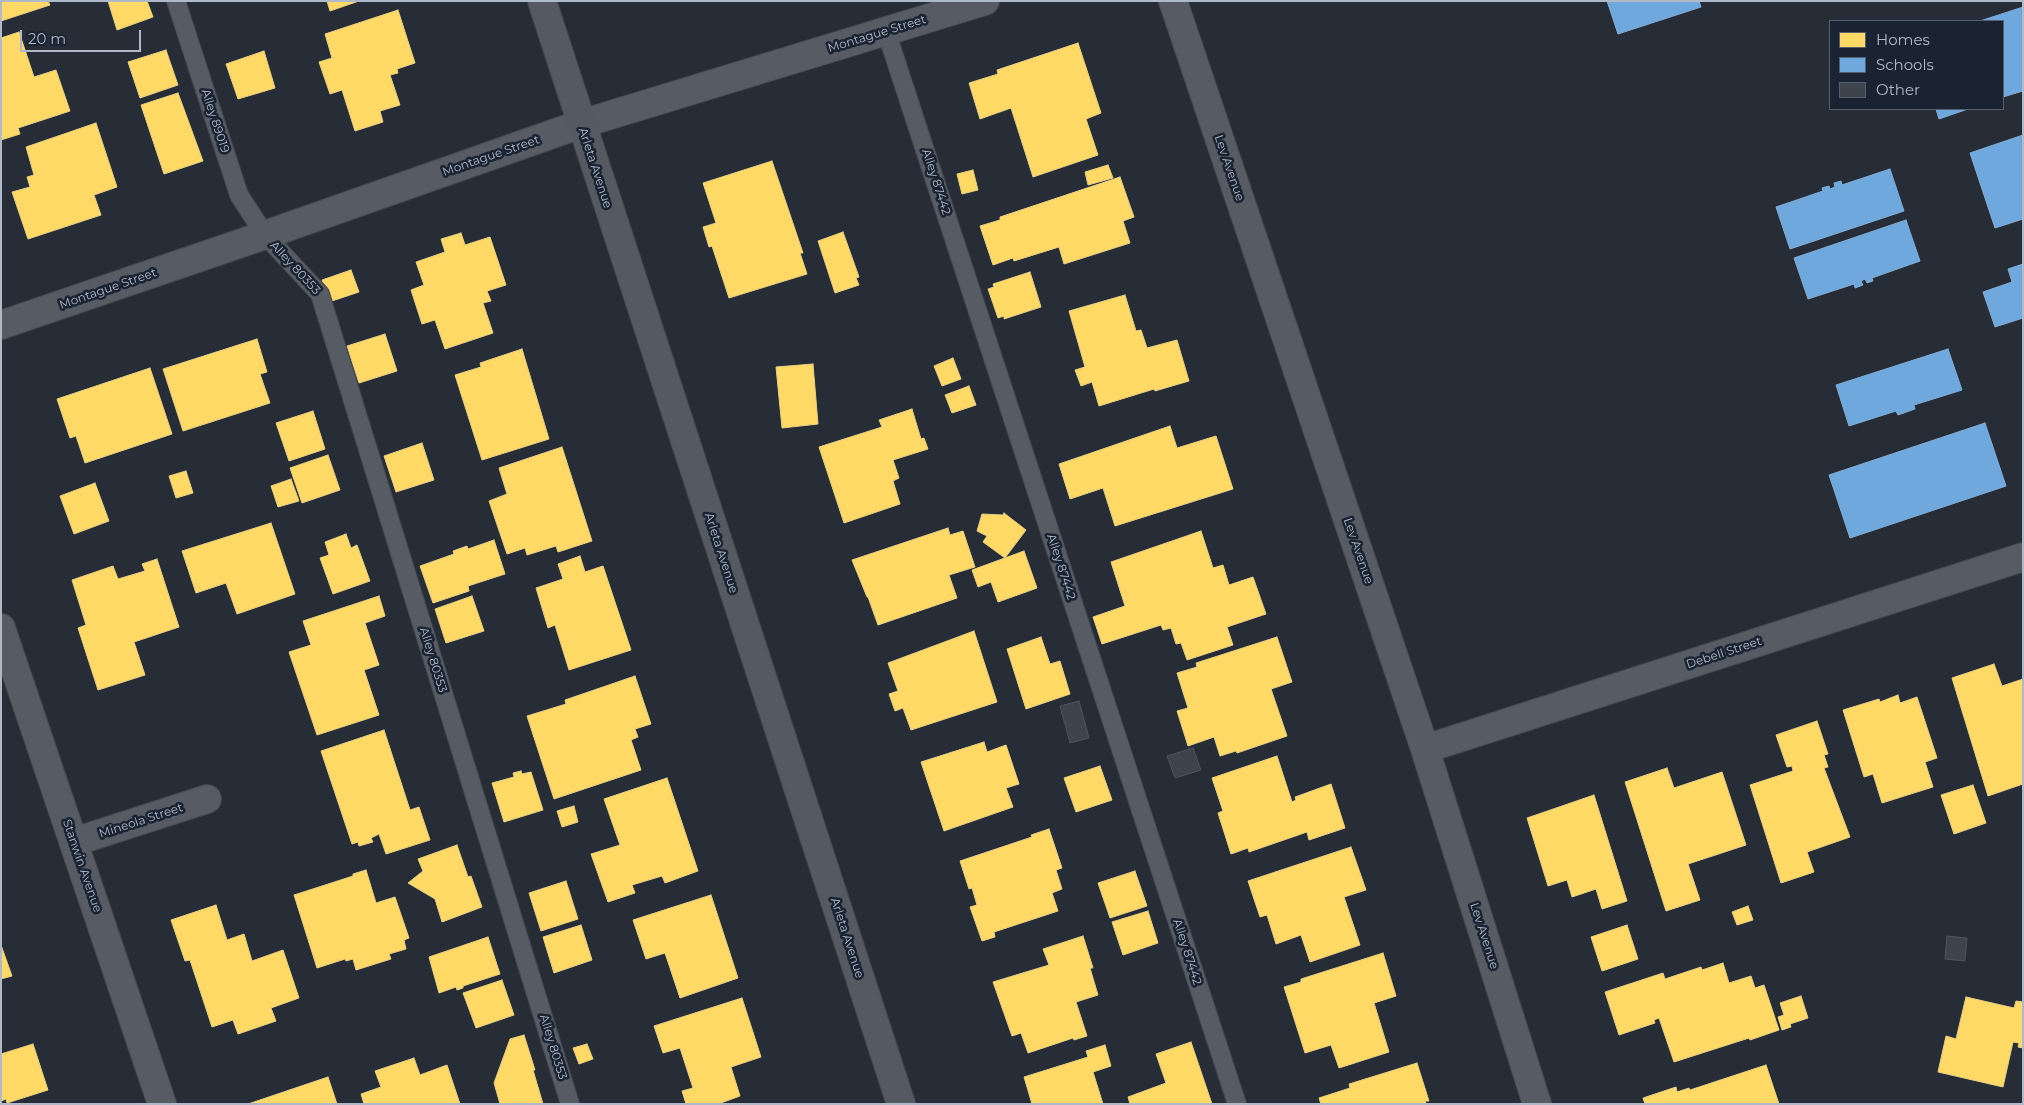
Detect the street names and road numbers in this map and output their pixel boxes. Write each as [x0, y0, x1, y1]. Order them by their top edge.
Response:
street label: Montague Street [826, 12, 928, 56]
street label: Alley 89019 [198, 87, 232, 155]
street label: Arleta Avenue [575, 126, 615, 210]
street label: Montague Street [441, 133, 541, 179]
street label: Lev Avenue [1211, 133, 1247, 203]
street label: Alley 87442 [919, 147, 953, 217]
street label: Alley 80353 [267, 238, 323, 298]
street label: Montague Street [58, 266, 158, 312]
street label: Arleta Avenue [701, 511, 741, 595]
street label: Lev Avenue [1340, 516, 1376, 586]
street label: Alley 87442 [1044, 532, 1078, 602]
street label: Alley 80353 [416, 626, 450, 694]
street label: Debell Street [1684, 634, 1764, 672]
street label: Mineola Street [97, 801, 185, 841]
street label: Stanwin Avenue [59, 818, 105, 914]
street label: Arleta Avenue [827, 896, 867, 980]
street label: Lev Avenue [1466, 901, 1502, 971]
street label: Alley 87442 [1170, 917, 1204, 987]
street label: Alley 80353 [536, 1013, 570, 1081]

